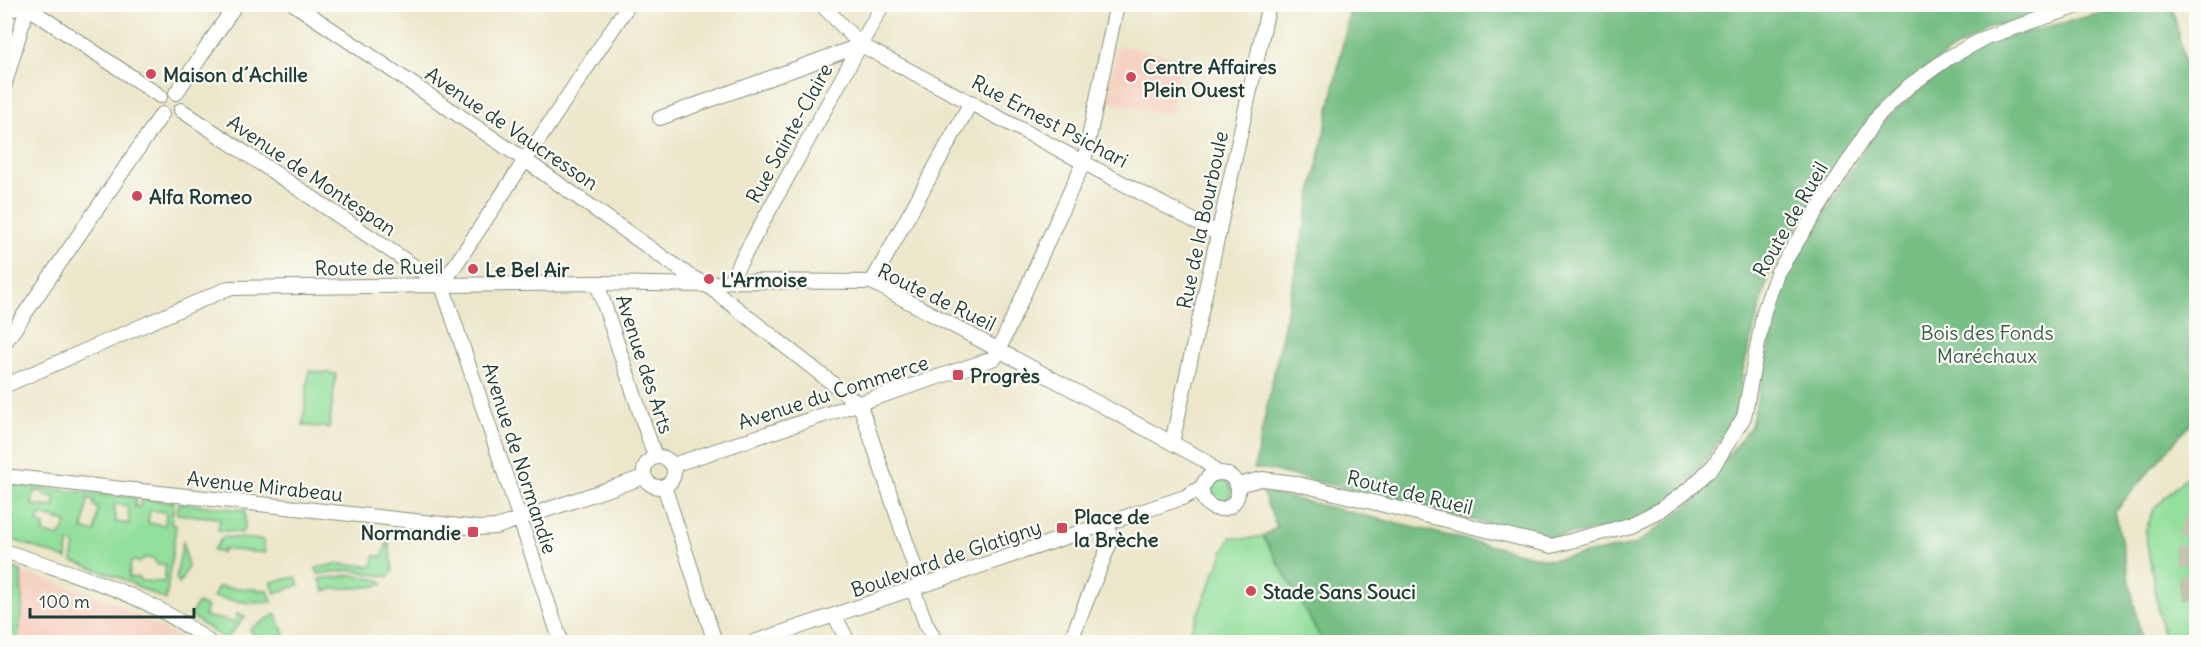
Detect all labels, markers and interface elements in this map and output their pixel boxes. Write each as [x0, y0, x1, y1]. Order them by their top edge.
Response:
place label: Centre Affaires Plein Ouest [1143, 54, 1277, 102]
street label: Rue Sainte-Claire [740, 59, 838, 207]
street label: Avenue de Vaucresson [421, 61, 603, 195]
place label: Maison d´Achille [163, 62, 308, 87]
marker: Maison d´Achille [144, 67, 158, 81]
street label: Rue Ernest Psichari [967, 69, 1133, 173]
marker: Centre Affaires Plein Ouest [1124, 70, 1138, 84]
street label: Avenue de Montespan [223, 109, 401, 241]
street label: Rue de la Bourboule [1171, 129, 1233, 311]
street label: Route de Rueil [1747, 157, 1833, 281]
place label: Alfa Romeo [149, 184, 252, 209]
marker: Alfa Romeo [130, 189, 144, 203]
street label: Route de Rueil [314, 253, 444, 281]
place label: Le Bel Air [485, 257, 570, 282]
street label: Route de Rueil [874, 258, 1000, 336]
marker: Le Bel Air [466, 262, 480, 276]
place label: L'Armoise [721, 267, 808, 292]
marker: L'Armoise [702, 272, 716, 286]
street label: Avenue des Arts [611, 291, 679, 437]
park label: Bois des Fonds Maréchaux [1920, 320, 2054, 368]
street label: Avenue du Commerce [735, 349, 931, 435]
street label: Avenue de Normandie [477, 359, 563, 557]
place label: Progrès [970, 363, 1040, 388]
marker: Progrès [951, 368, 965, 382]
street label: Route de Rueil [1345, 464, 1475, 520]
street label: Avenue Mirabeau [186, 465, 344, 507]
place label: Place de la Brèche [1074, 504, 1159, 552]
street label: Boulevard de Glatigny [848, 514, 1044, 602]
place label: Normandie [360, 520, 461, 545]
marker: Place de la Brèche [1055, 521, 1069, 535]
marker: Normandie [466, 525, 480, 539]
place label: Stade Sans Souci [1263, 579, 1416, 604]
scale bar [30, 581, 194, 619]
marker: Stade Sans Souci [1244, 584, 1258, 598]
text: 100 m [39, 590, 90, 613]

